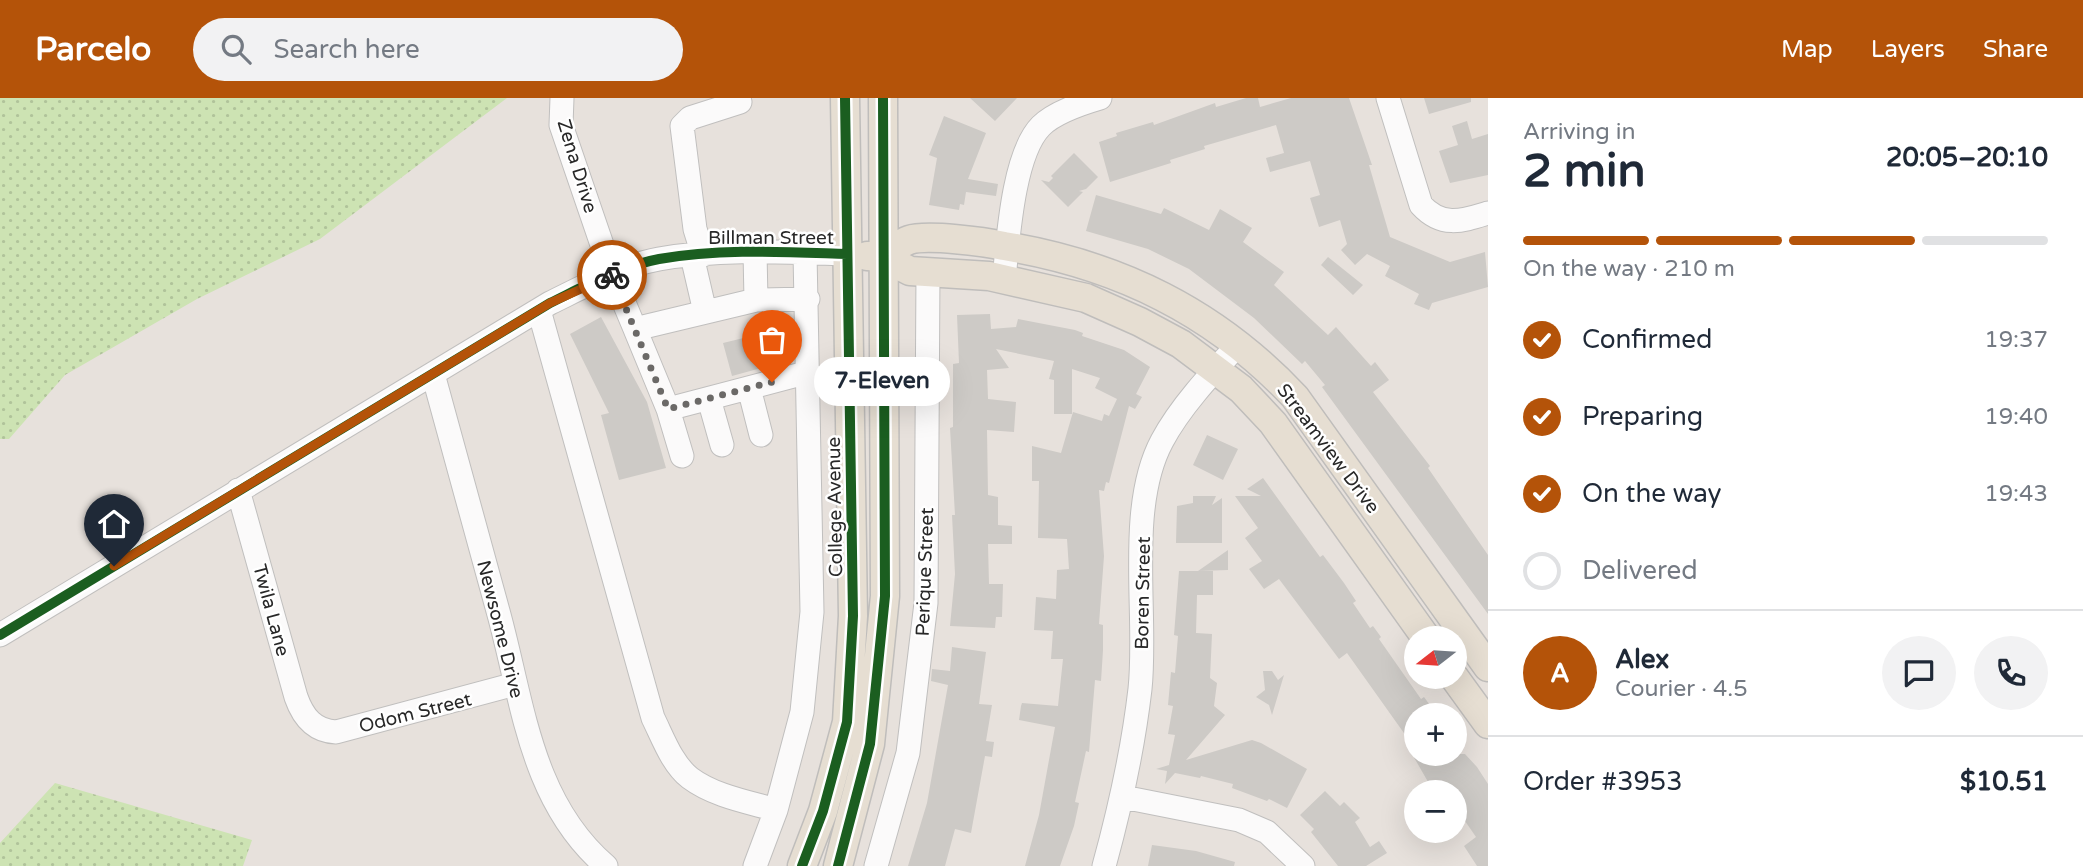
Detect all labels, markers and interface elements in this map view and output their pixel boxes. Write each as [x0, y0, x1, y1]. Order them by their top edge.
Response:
search box [193, 18, 683, 81]
text: Parcelo [35, 30, 151, 69]
icon: search [217, 30, 255, 68]
text: Search here [273, 34, 420, 65]
text: Map [1781, 35, 1833, 64]
text: Layers [1871, 35, 1945, 64]
text: Share [1983, 35, 2048, 64]
street label: Zena Drive [552, 117, 602, 216]
text: Arriving in [1523, 118, 1636, 146]
text: 20:05–20:10 [1886, 142, 2048, 173]
text: 2 min [1523, 144, 1646, 199]
street label: Billman Street [708, 227, 834, 249]
courier [577, 240, 647, 310]
text: On the way · 210 m [1523, 255, 1735, 283]
icon: bike [593, 256, 631, 294]
pin [742, 310, 802, 382]
icon: bag [753, 321, 791, 359]
icon: check [1523, 321, 1561, 359]
text: Confirmed [1582, 324, 1712, 355]
text: 19:37 [1984, 326, 2048, 354]
callout: 7-Eleven [814, 358, 950, 406]
text: 7-Eleven [834, 367, 930, 395]
street label: Streamview Drive [1272, 379, 1384, 518]
icon: check [1523, 398, 1561, 436]
text: Preparing [1582, 401, 1703, 432]
text: 19:40 [1984, 403, 2048, 431]
street label: College Avenue [823, 437, 847, 577]
icon: check [1523, 475, 1561, 513]
text: On the way [1582, 478, 1722, 509]
text: 19:43 [1984, 480, 2048, 508]
pin [84, 494, 144, 566]
icon: home [95, 505, 133, 543]
street label: Perique Street [912, 507, 938, 637]
street label: Boren Street [1131, 536, 1155, 650]
text: Delivered [1582, 555, 1698, 586]
street label: Newsome Drive [472, 558, 528, 700]
street label: Twila Lane [248, 562, 294, 659]
north arrow [1404, 626, 1466, 690]
map controls [1404, 626, 1467, 843]
button: chat [1882, 636, 1956, 710]
button: phone [1974, 636, 2048, 710]
text: Alex [1615, 644, 1669, 675]
text: A [1550, 658, 1570, 689]
text: Courier · 4.5 [1615, 675, 1748, 703]
street label: Odom Street [357, 688, 474, 738]
button: + [1404, 703, 1467, 766]
text: Order #3953 [1523, 766, 1683, 797]
text: $10.51 [1960, 766, 2048, 797]
button: − [1404, 780, 1467, 843]

